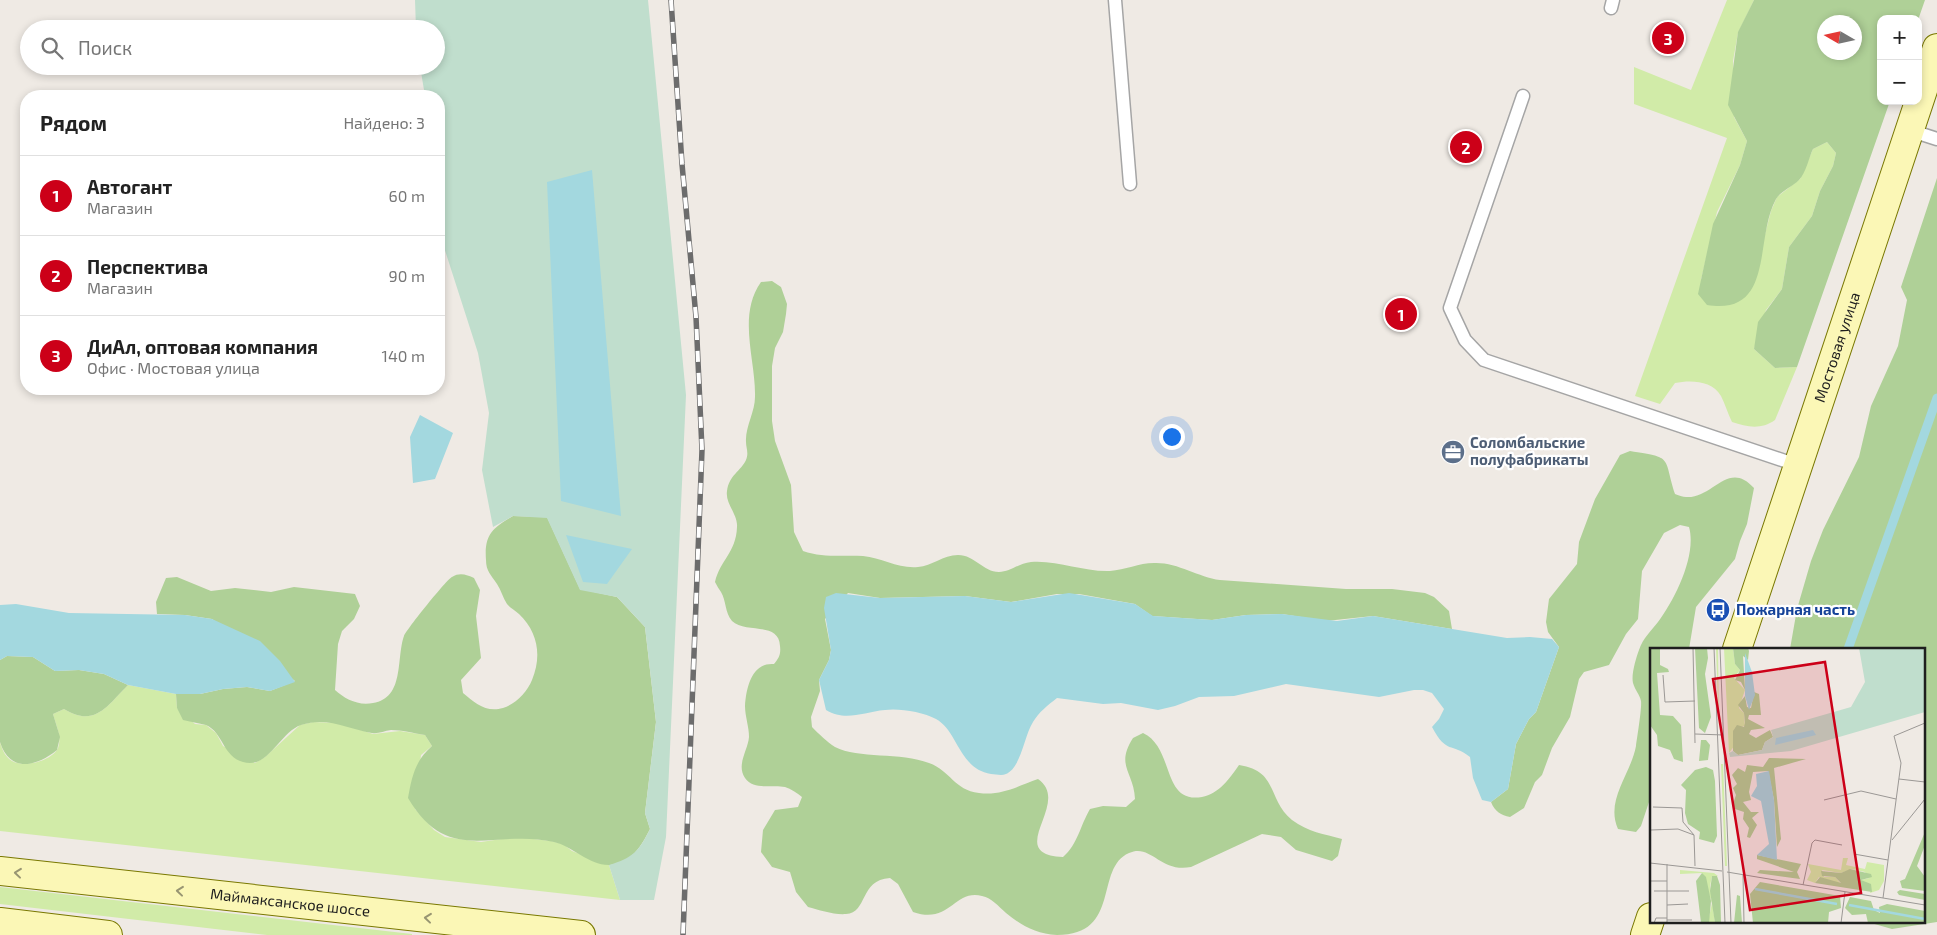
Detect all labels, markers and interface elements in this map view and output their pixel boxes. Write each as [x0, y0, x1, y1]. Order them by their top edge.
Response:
north arrow [1817, 15, 1862, 60]
map controls [1877, 15, 1922, 105]
button: + [1877, 15, 1922, 60]
pin: 3 [1652, 19, 1684, 57]
search box [20, 20, 445, 75]
icon: search [38, 34, 66, 62]
text: Поиск [78, 36, 132, 59]
button: − [1877, 60, 1922, 105]
text: Рядом [40, 110, 107, 135]
text: Найдено: 3 [343, 113, 425, 132]
pin: 2 [1450, 128, 1482, 166]
text: Автогант [87, 175, 172, 198]
text: 1 [53, 186, 59, 205]
text: 60 m [389, 186, 425, 205]
text: Магазин [87, 198, 153, 217]
text: Перспектива [87, 255, 208, 278]
text: 2 [51, 266, 61, 285]
text: 90 m [389, 266, 425, 285]
text: Магазин [87, 278, 153, 297]
street label: Мостовая улица [1810, 290, 1863, 404]
pin: 1 [1385, 295, 1417, 333]
text: ДиАл, оптовая компания [87, 335, 318, 358]
text: 3 [51, 346, 61, 365]
text: 140 m [382, 346, 425, 365]
text: Офис · Мостовая улица [87, 358, 260, 377]
your location [1159, 424, 1185, 450]
place label: Соломбальские полуфабрикаты [1470, 433, 1588, 468]
office icon: Соломбальские полуфабрикаты [1440, 439, 1466, 465]
bus stop icon: Пожарная часть [1705, 597, 1731, 623]
place label: Пожарная часть [1736, 600, 1855, 618]
inset map [1650, 648, 1924, 922]
one-way arrow [14, 868, 22, 879]
street label: Маймаксанское шоссе [209, 884, 371, 920]
one-way arrow [175, 886, 183, 897]
one-way arrow [424, 913, 432, 924]

